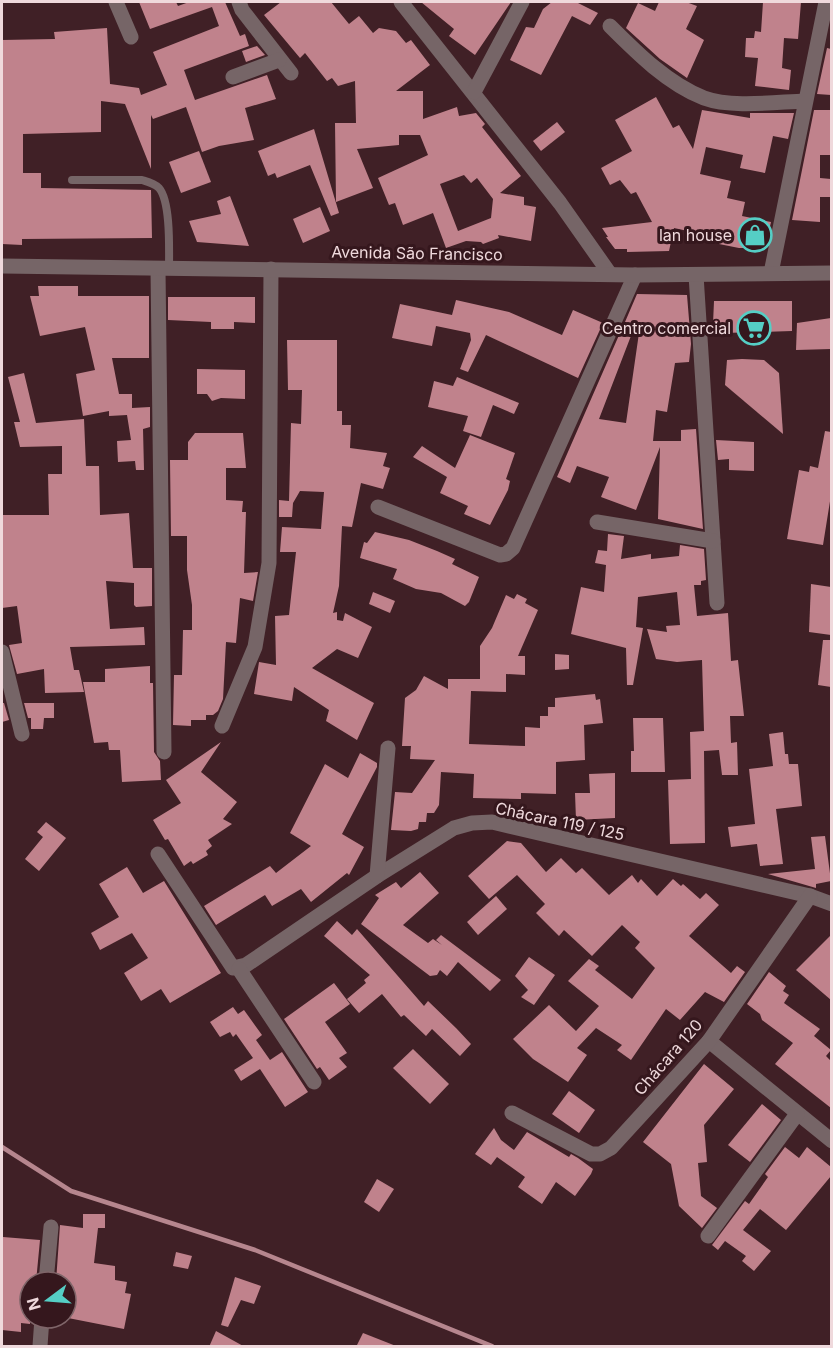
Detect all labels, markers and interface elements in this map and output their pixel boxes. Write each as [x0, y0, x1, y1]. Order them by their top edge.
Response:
shop icon: lan house [737, 217, 773, 253]
place label: lan house [659, 225, 732, 245]
street label: Avenida São Francisco [331, 242, 503, 264]
supermarket icon: Centro comercial [736, 310, 772, 346]
place label: Centro comercial [602, 318, 731, 338]
street label: Chácara 119 / 125 [494, 798, 626, 844]
street label: Chácara 120 [630, 1015, 706, 1099]
north arrow [18, 1270, 78, 1330]
text: N [22, 1296, 45, 1313]

